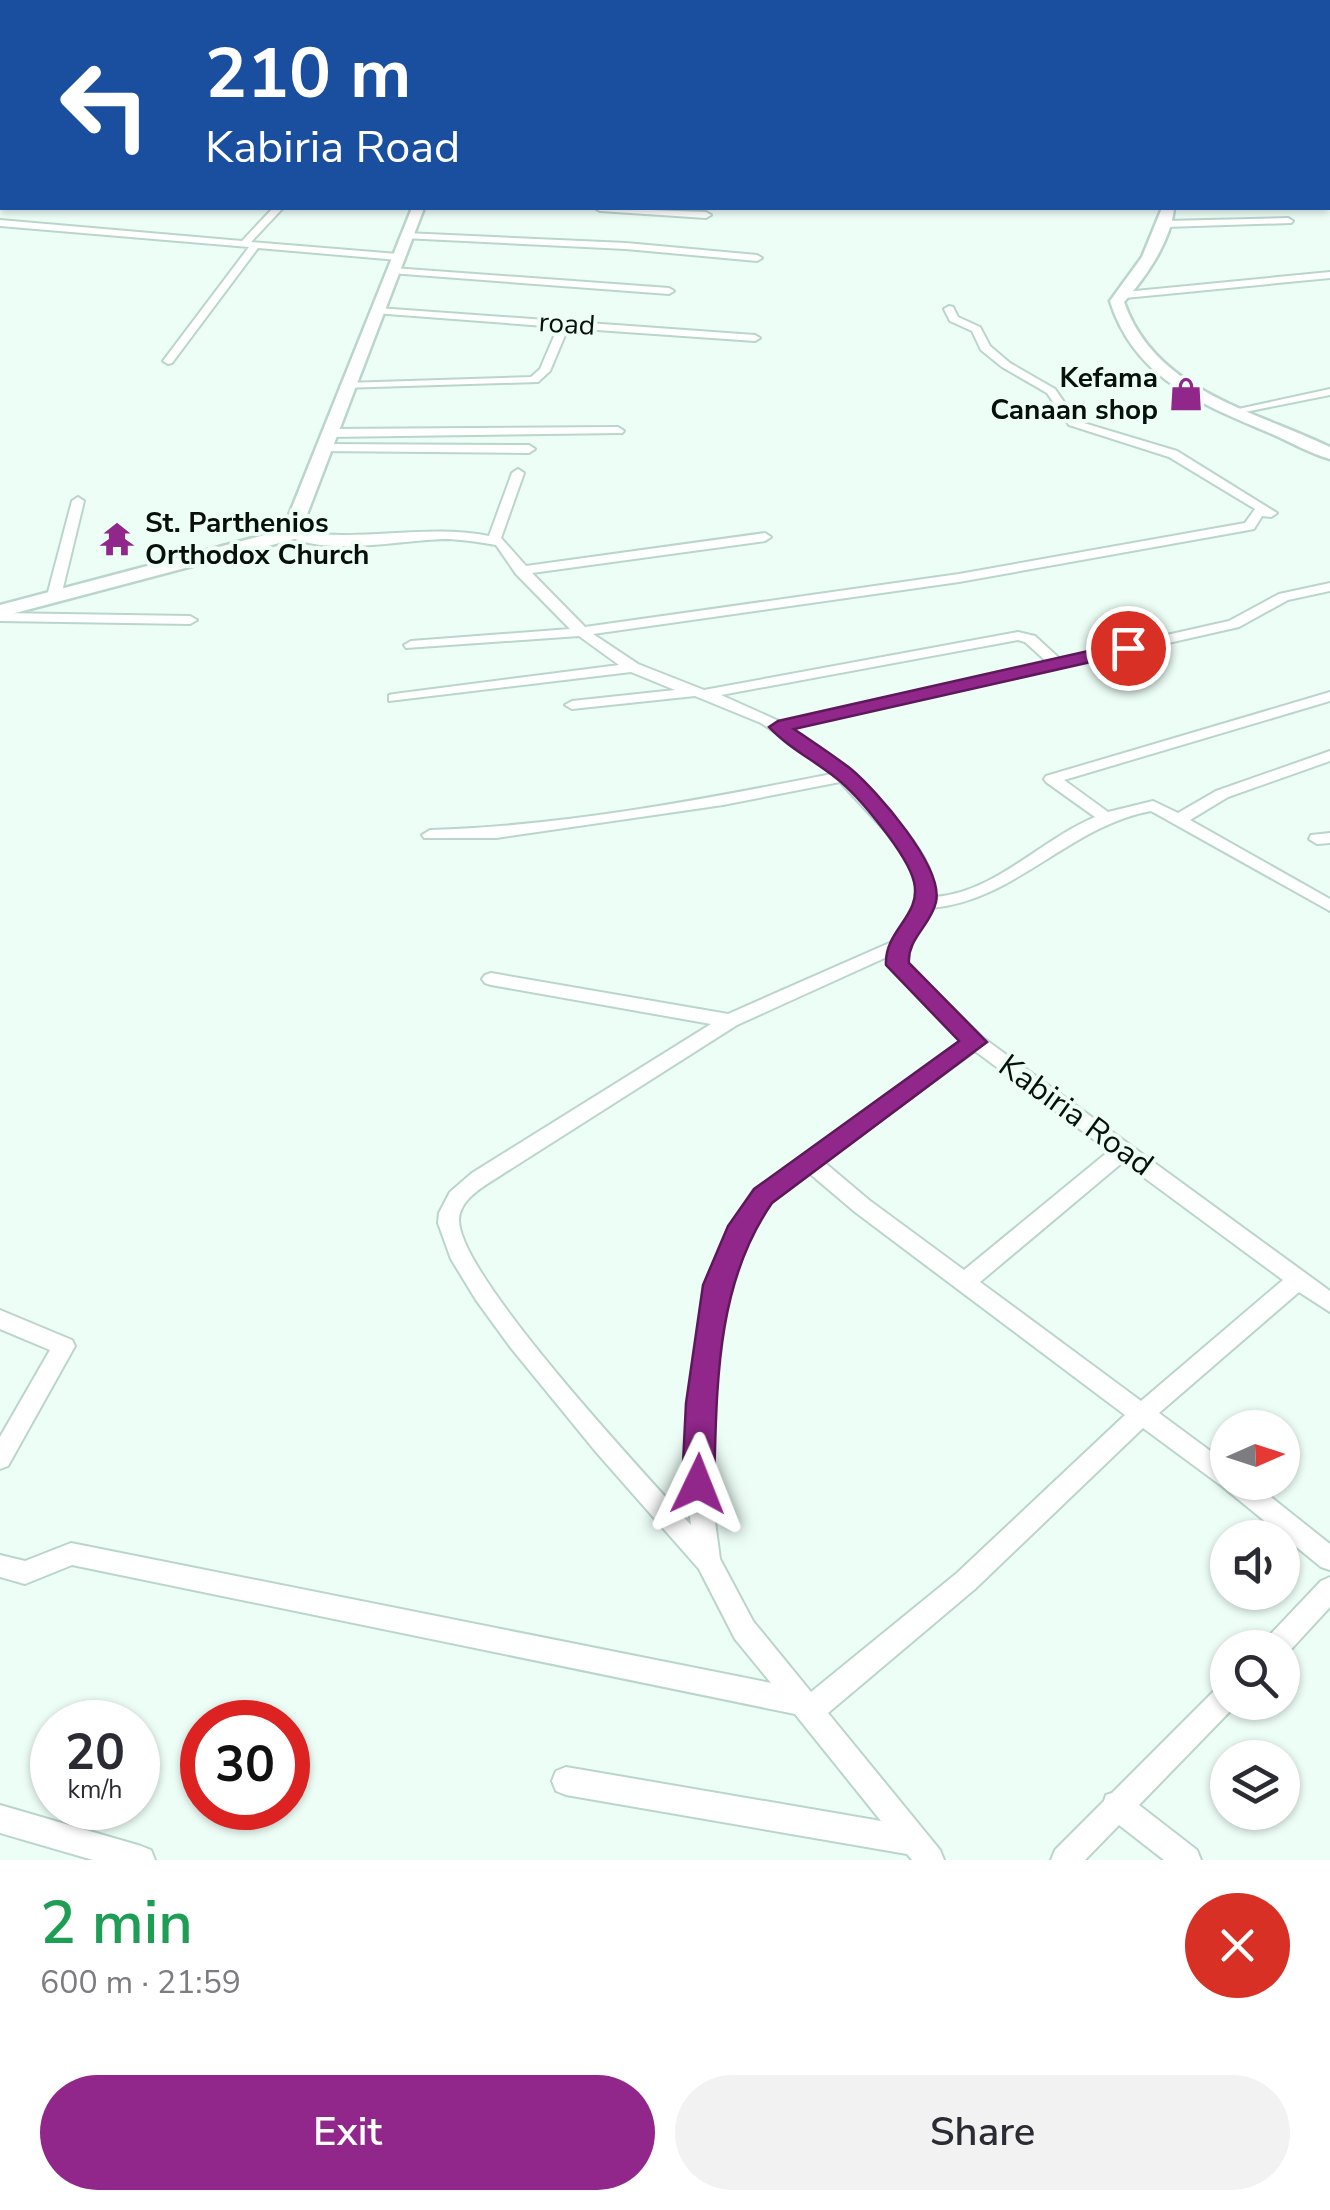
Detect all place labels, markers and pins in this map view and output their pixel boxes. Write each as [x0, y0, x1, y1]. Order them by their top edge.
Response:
place label: Kefama Canaan shop [990, 359, 1158, 429]
shop icon: Kefama Canaan shop [1167, 375, 1205, 413]
place label: St. Parthenios Orthodox Church [145, 504, 369, 574]
temple icon: St. Parthenios Orthodox Church [98, 520, 136, 558]
pin [1086, 606, 1171, 691]

